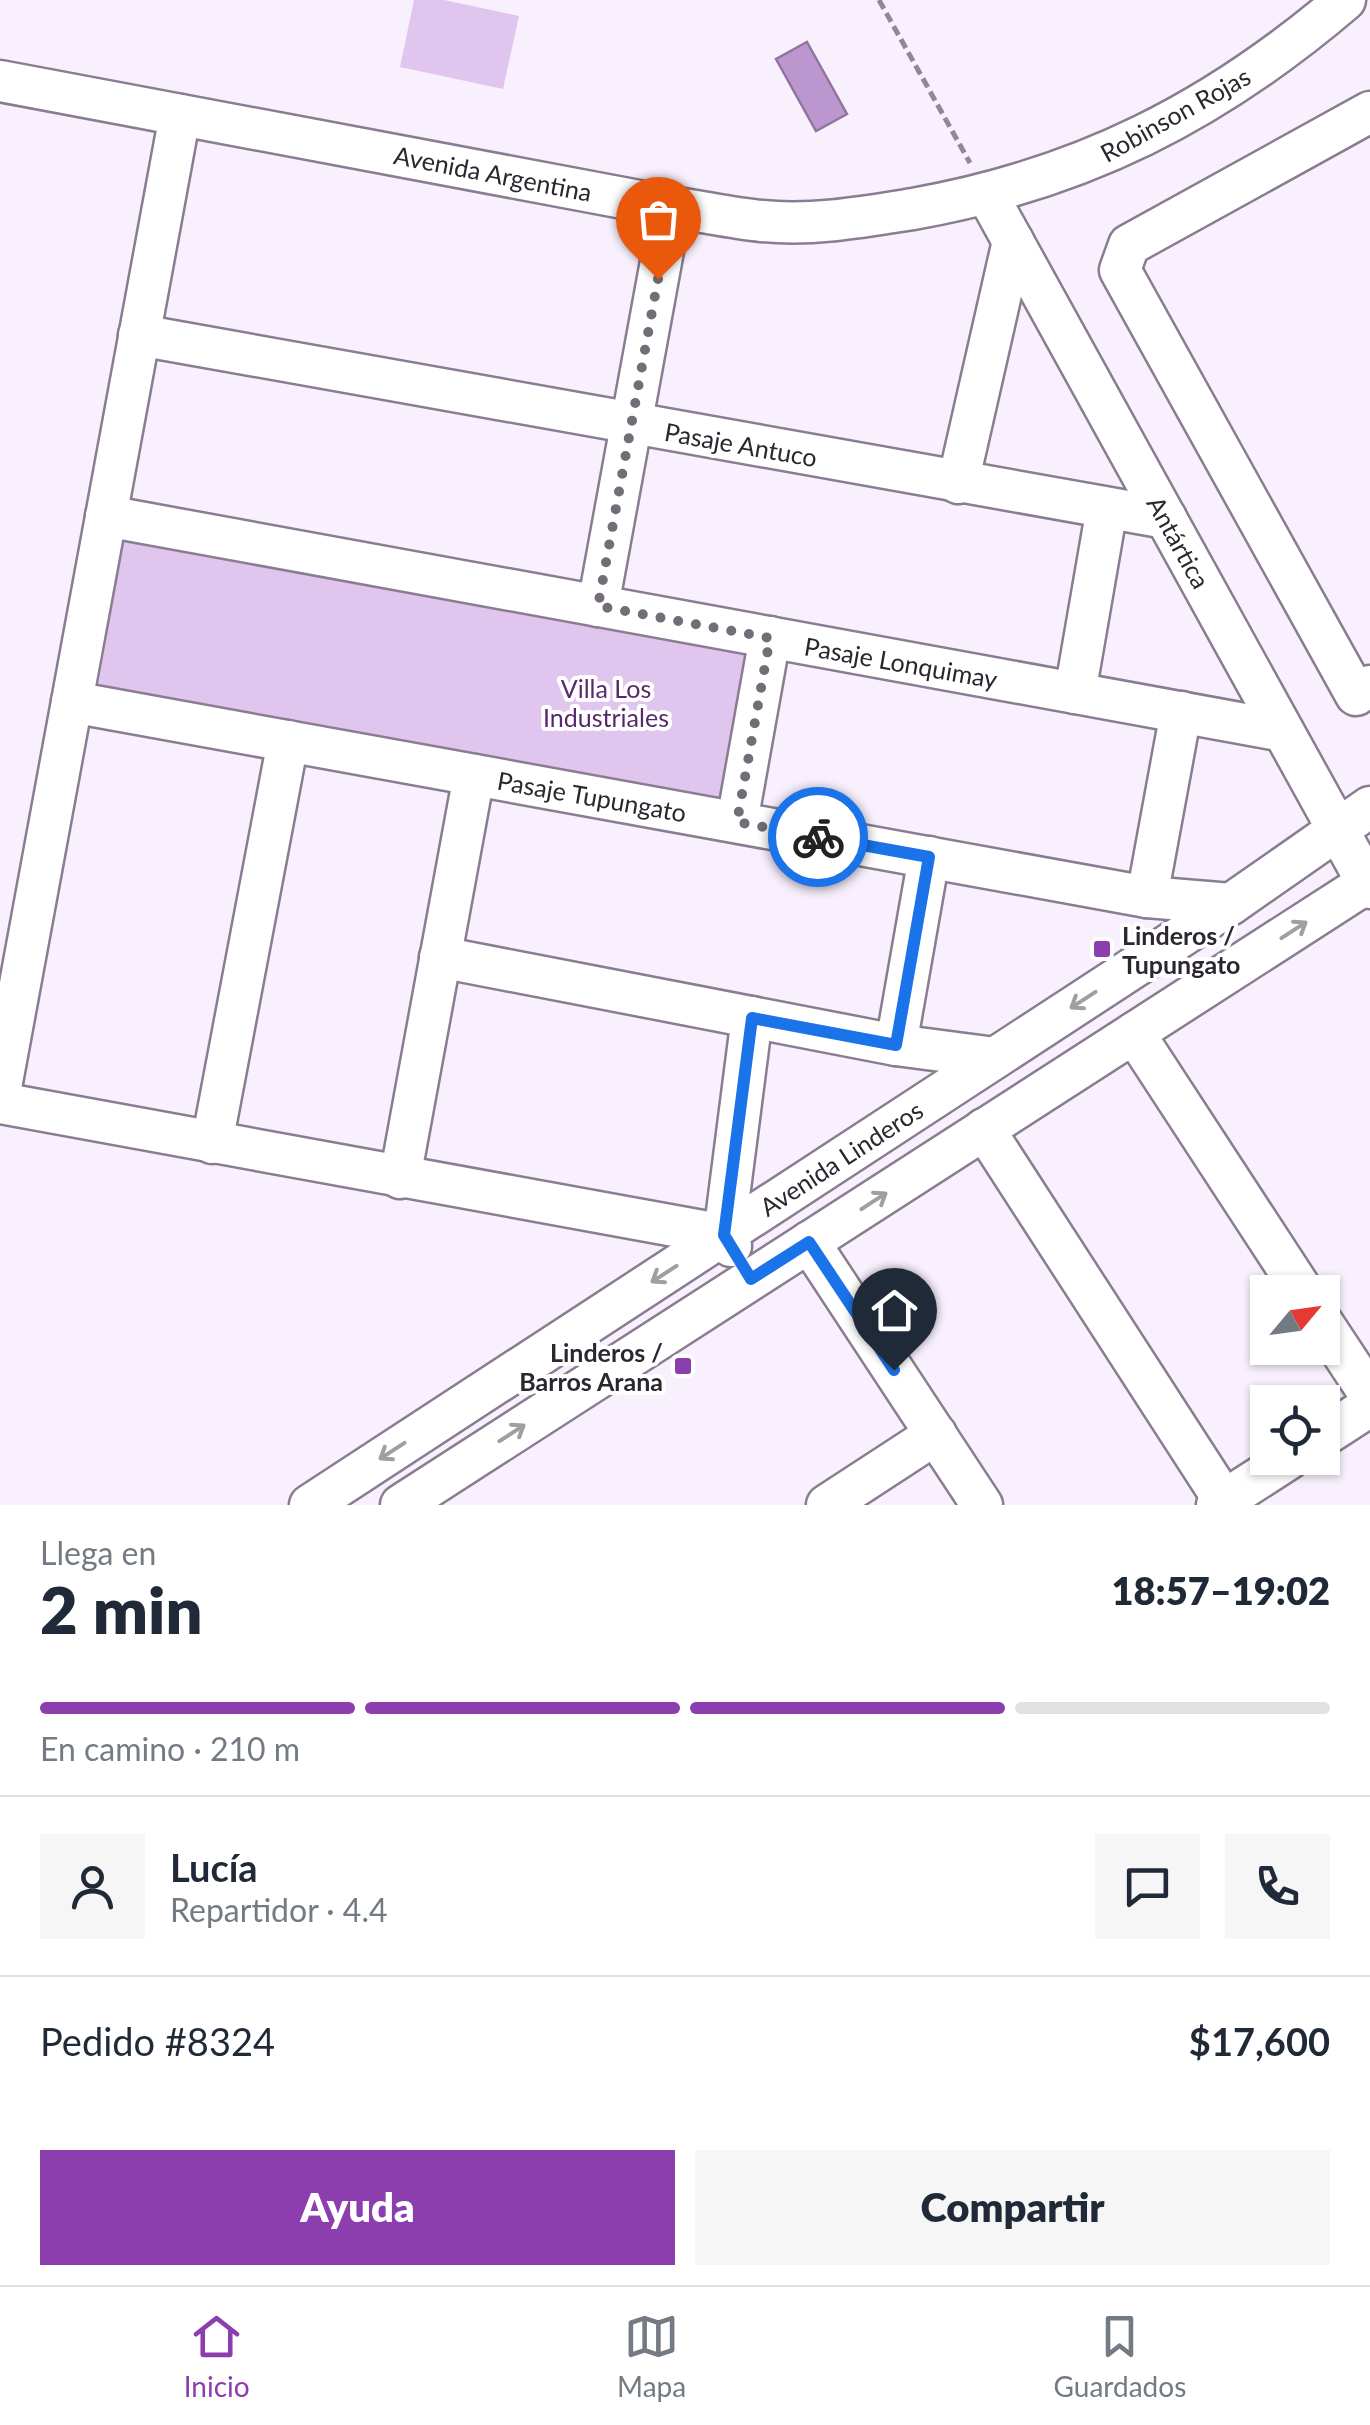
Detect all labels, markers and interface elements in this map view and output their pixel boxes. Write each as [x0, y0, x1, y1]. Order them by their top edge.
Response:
street label: Robinson Rojas [1095, 60, 1255, 168]
street label: Avenida Argentina [392, 139, 594, 207]
pin [616, 177, 701, 280]
icon: bag [631, 192, 686, 247]
street label: Pasaje Antuco [662, 416, 820, 472]
street label: Antártica [1141, 491, 1217, 593]
street label: Pasaje Lonquimay [802, 630, 1000, 694]
park label: Villa Los Industriales [543, 673, 669, 732]
street label: Pasaje Tupungato [495, 765, 689, 827]
courier [768, 787, 868, 887]
icon: bike [791, 810, 846, 865]
place label: Linderos / Tupungato [1122, 920, 1240, 979]
one-way arrow [1280, 920, 1308, 940]
marker: Linderos / Tupungato [1091, 938, 1113, 960]
one-way arrow [1069, 990, 1097, 1011]
street label: Avenida Linderos [754, 1094, 928, 1222]
one-way arrow [859, 1190, 888, 1211]
one-way arrow [650, 1263, 679, 1284]
pin [852, 1268, 937, 1371]
north arrow [1250, 1275, 1340, 1365]
map controls [1250, 1275, 1340, 1475]
icon: home [867, 1283, 922, 1338]
place label: Linderos / Barros Arana [519, 1337, 663, 1396]
marker: Linderos / Barros Arana [672, 1355, 694, 1377]
button: locate [1250, 1385, 1340, 1475]
one-way arrow [497, 1423, 526, 1444]
one-way arrow [378, 1441, 407, 1462]
text: Llega en [40, 1533, 156, 1572]
text: 18:57–19:02 [1111, 1567, 1330, 1613]
text: 2 min [40, 1570, 202, 1648]
text: En camino · 210 m [40, 1729, 300, 1768]
button: person [40, 1834, 145, 1939]
button: chat [1095, 1834, 1200, 1939]
button: phone [1225, 1834, 1330, 1939]
text: Lucía [170, 1844, 258, 1890]
text: Repartidor · 4.4 [170, 1890, 388, 1929]
text: Pedido #8324 [40, 2018, 275, 2064]
text: $17,600 [1189, 2018, 1330, 2064]
button: Ayuda [40, 2150, 675, 2265]
button: Compartir [695, 2150, 1330, 2265]
tab: Inicio [184, 2309, 250, 2403]
tab: Mapa [617, 2309, 686, 2403]
tab: Guardados [1054, 2309, 1186, 2403]

